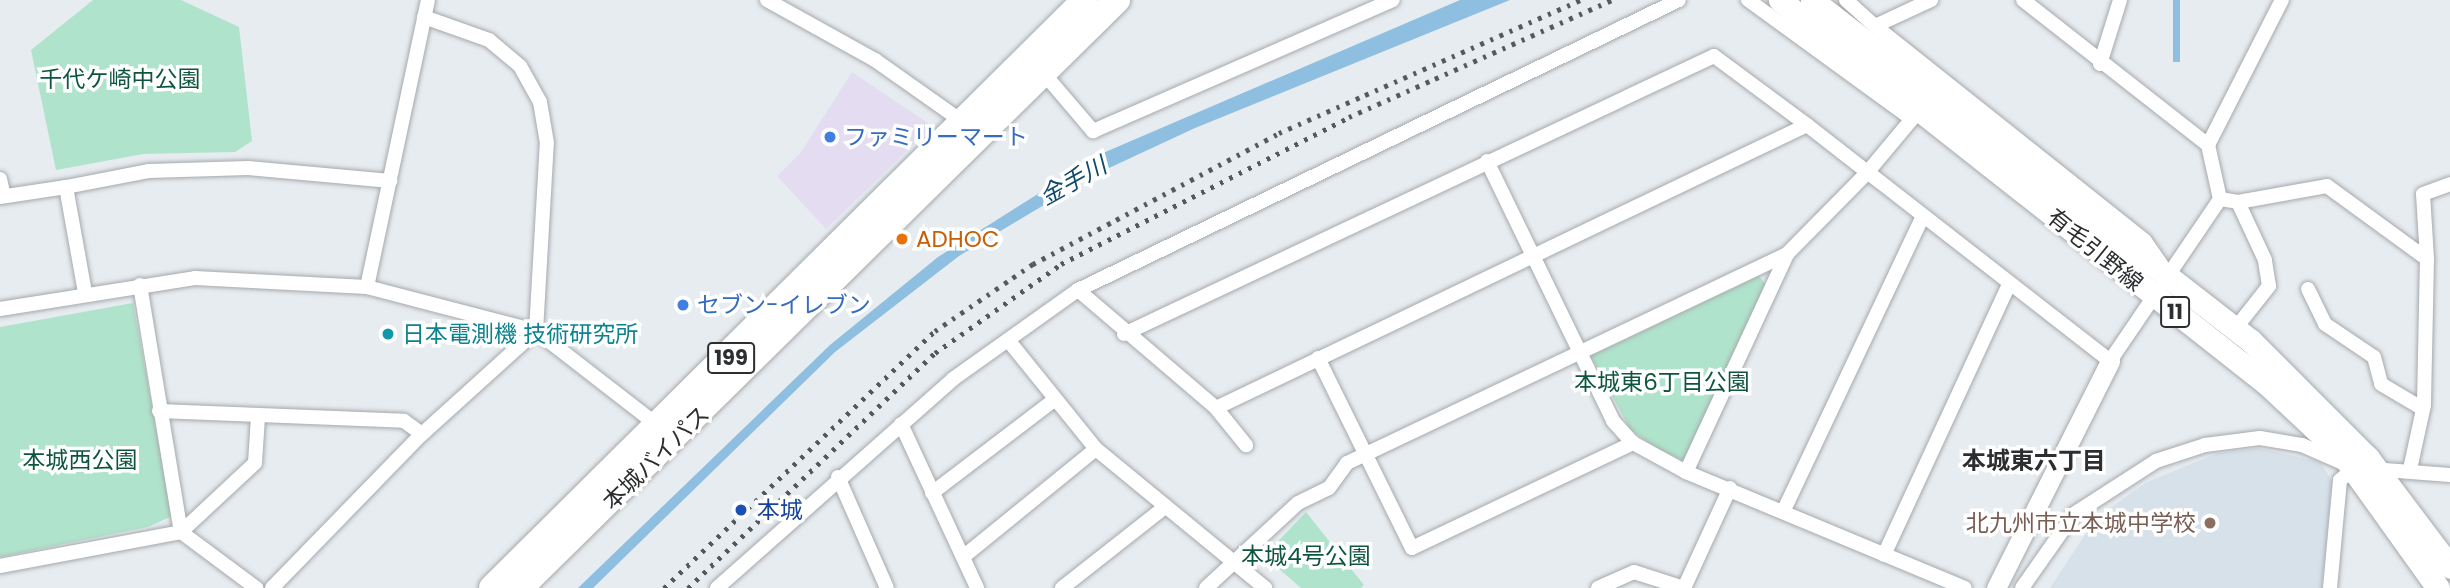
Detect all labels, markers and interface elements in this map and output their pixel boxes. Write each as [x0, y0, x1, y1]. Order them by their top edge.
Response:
park label: 千代ケ崎中公園 [40, 65, 200, 93]
place label: ファミリーマート [844, 123, 1028, 151]
marker: ファミリーマート [822, 129, 838, 145]
water label: 金手川 [1035, 151, 1111, 211]
street label: 有毛引野線 [2042, 203, 2148, 297]
place label: ADHOC [916, 225, 1000, 253]
marker: ADHOC [894, 231, 910, 247]
place label: セブン-イレブン [697, 291, 871, 319]
road number: 11 [2159, 294, 2191, 330]
marker: セブン-イレブン [675, 297, 691, 313]
place label: 日本電測機 技術研究所 [402, 320, 638, 348]
marker: 日本電測機 技術研究所 [380, 326, 396, 342]
road number: 199 [706, 340, 756, 376]
park label: 本城東6丁目公園 [1574, 368, 1750, 396]
street label: 本城バイパス [597, 400, 715, 516]
park label: 本城西公園 [23, 446, 137, 474]
district label: 本城東六丁目 [1962, 447, 2106, 475]
place label: 本城 [757, 496, 803, 524]
marker: 本城 [731, 500, 751, 520]
place label: 北九州市立本城中学校 [1966, 509, 2196, 537]
marker: 北九州市立本城中学校 [2202, 515, 2218, 531]
park label: 本城4号公園 [1241, 542, 1371, 570]

